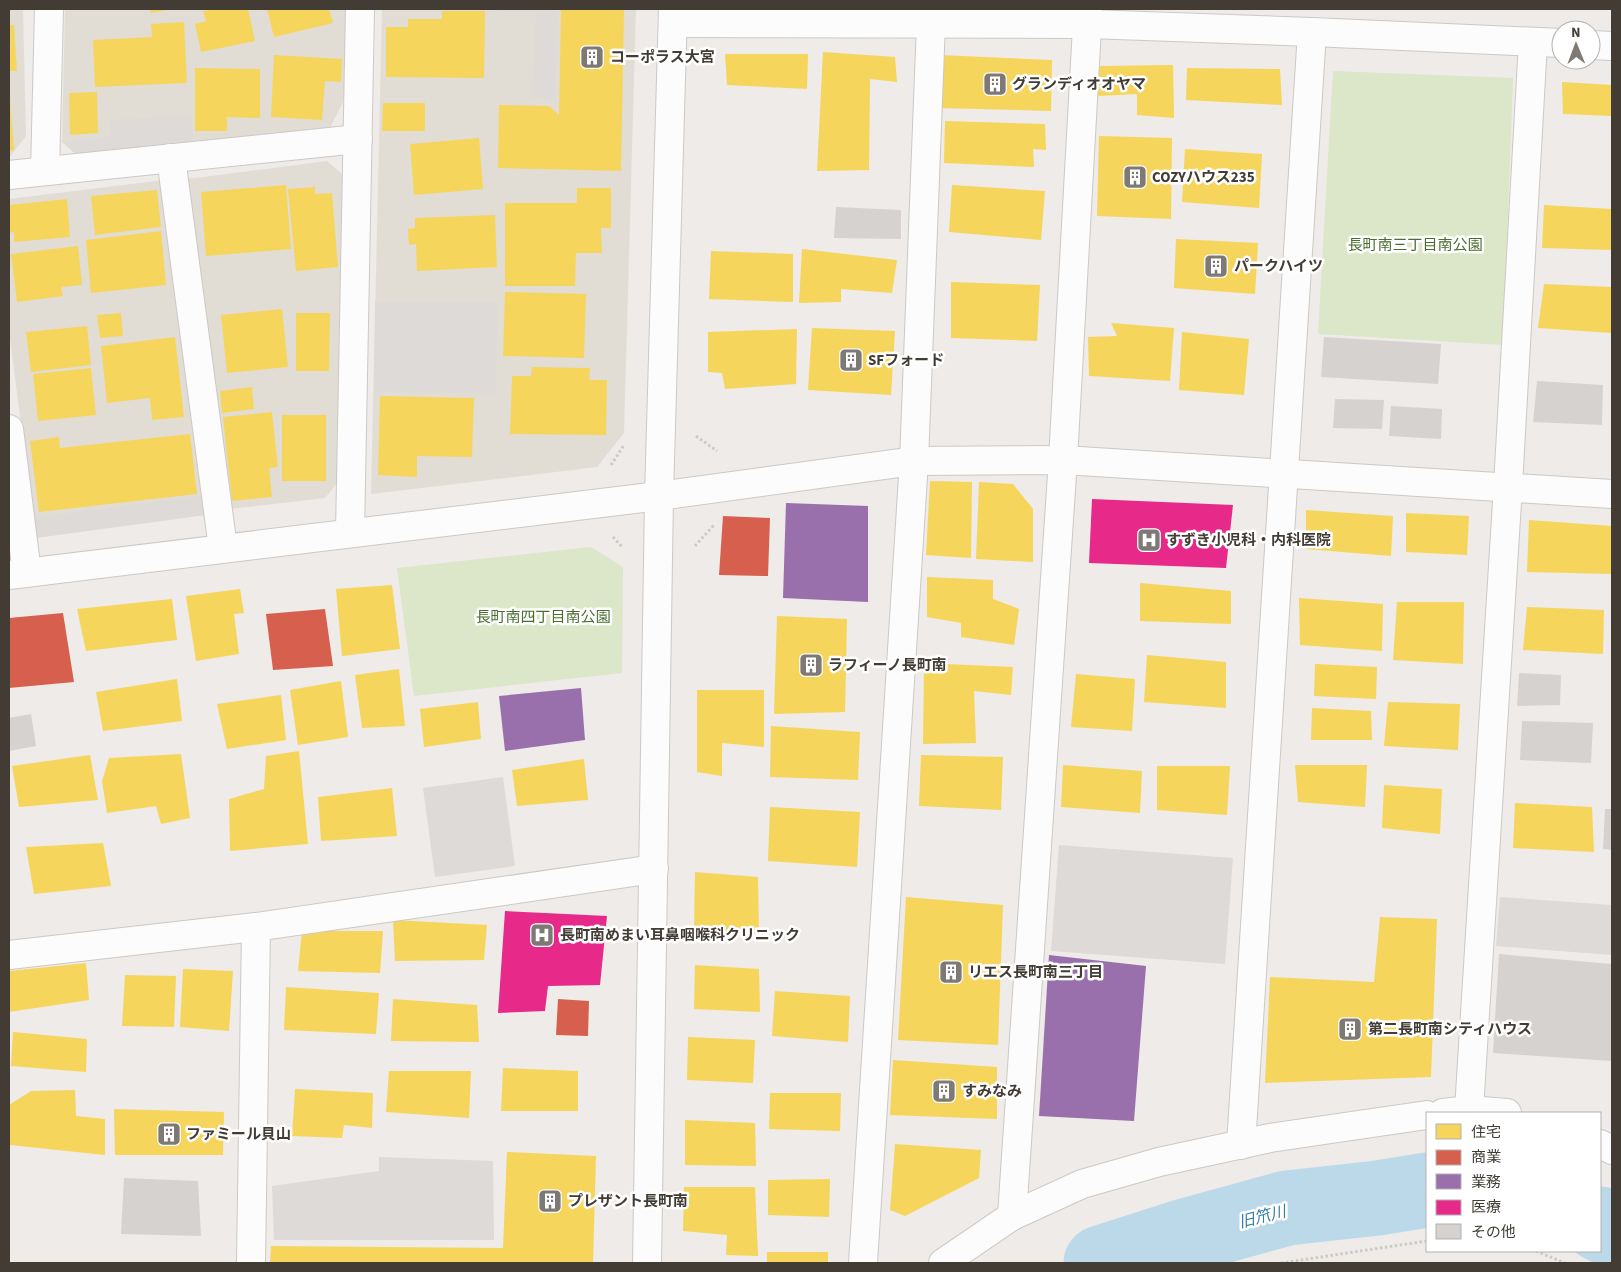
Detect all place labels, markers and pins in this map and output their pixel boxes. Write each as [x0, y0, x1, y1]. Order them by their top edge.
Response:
building icon: コーポラス大宮 [579, 44, 605, 70]
place label: コーポラス大宮 [610, 47, 715, 68]
building icon: グランディオオヤマ [982, 71, 1008, 97]
place label: グランディオオヤマ [1012, 74, 1146, 95]
building icon: COZYハウス235 [1122, 164, 1148, 190]
place label: COZYハウス235 [1152, 167, 1255, 188]
building icon: パークハイツ [1203, 253, 1229, 279]
place label: パークハイツ [1234, 256, 1323, 277]
building icon: SFフォード [838, 347, 864, 373]
place label: SFフォード [868, 350, 944, 371]
hospital icon: すずき小児科・内科医院 [1136, 527, 1162, 553]
place label: すずき小児科・内科医院 [1166, 530, 1331, 551]
building icon: ラフィーノ長町南 [798, 652, 824, 678]
place label: ラフィーノ長町南 [828, 655, 947, 676]
hospital icon: 長町南めまい耳鼻咽喉科クリニック [529, 922, 555, 948]
place label: 長町南めまい耳鼻咽喉科クリニック [560, 925, 800, 946]
building icon: リエス長町南三丁目 [938, 959, 964, 985]
place label: リエス長町南三丁目 [968, 962, 1103, 983]
building icon: 第二長町南シティハウス [1337, 1016, 1363, 1042]
place label: 第二長町南シティハウス [1368, 1019, 1532, 1040]
building icon: すみなみ [931, 1078, 957, 1104]
place label: すみなみ [962, 1081, 1022, 1102]
building icon: ファミール貝山 [156, 1121, 182, 1147]
place label: ファミール貝山 [186, 1124, 291, 1145]
building icon: プレザント長町南 [537, 1188, 563, 1214]
place label: プレザント長町南 [568, 1191, 688, 1212]

